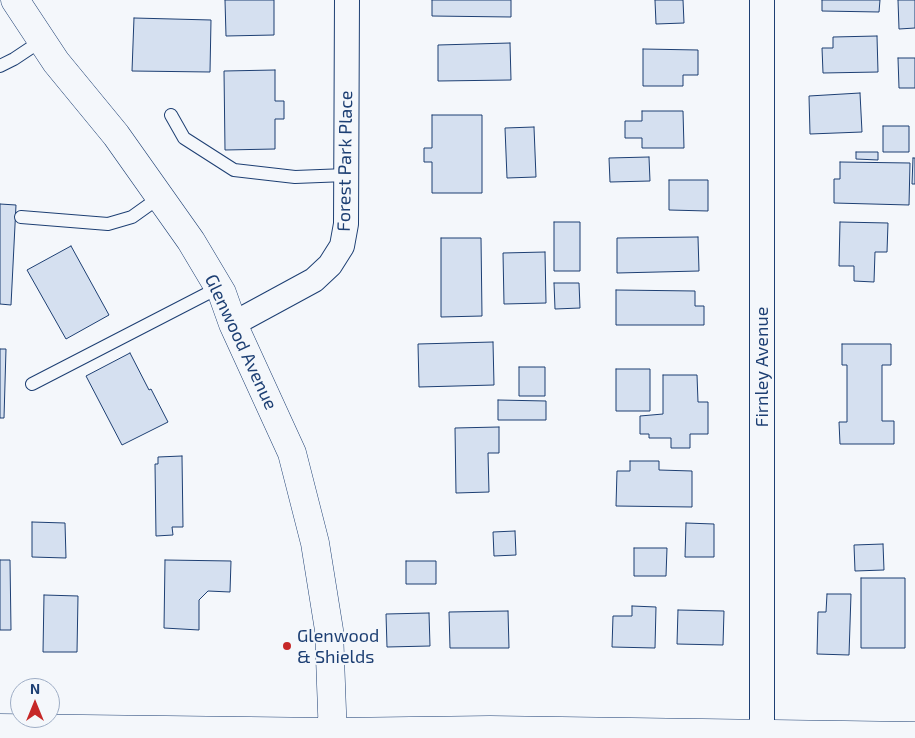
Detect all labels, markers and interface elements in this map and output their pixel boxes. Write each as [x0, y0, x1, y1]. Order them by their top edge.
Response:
street label: Forest Park Place [333, 90, 357, 232]
street label: Glenwood Avenue [200, 271, 282, 413]
street label: Firnley Avenue [751, 307, 773, 427]
place label: Glenwood & Shields [297, 625, 379, 668]
marker: Glenwood & Shields [281, 640, 293, 652]
north arrow [10, 678, 60, 728]
text: N [30, 680, 40, 697]

